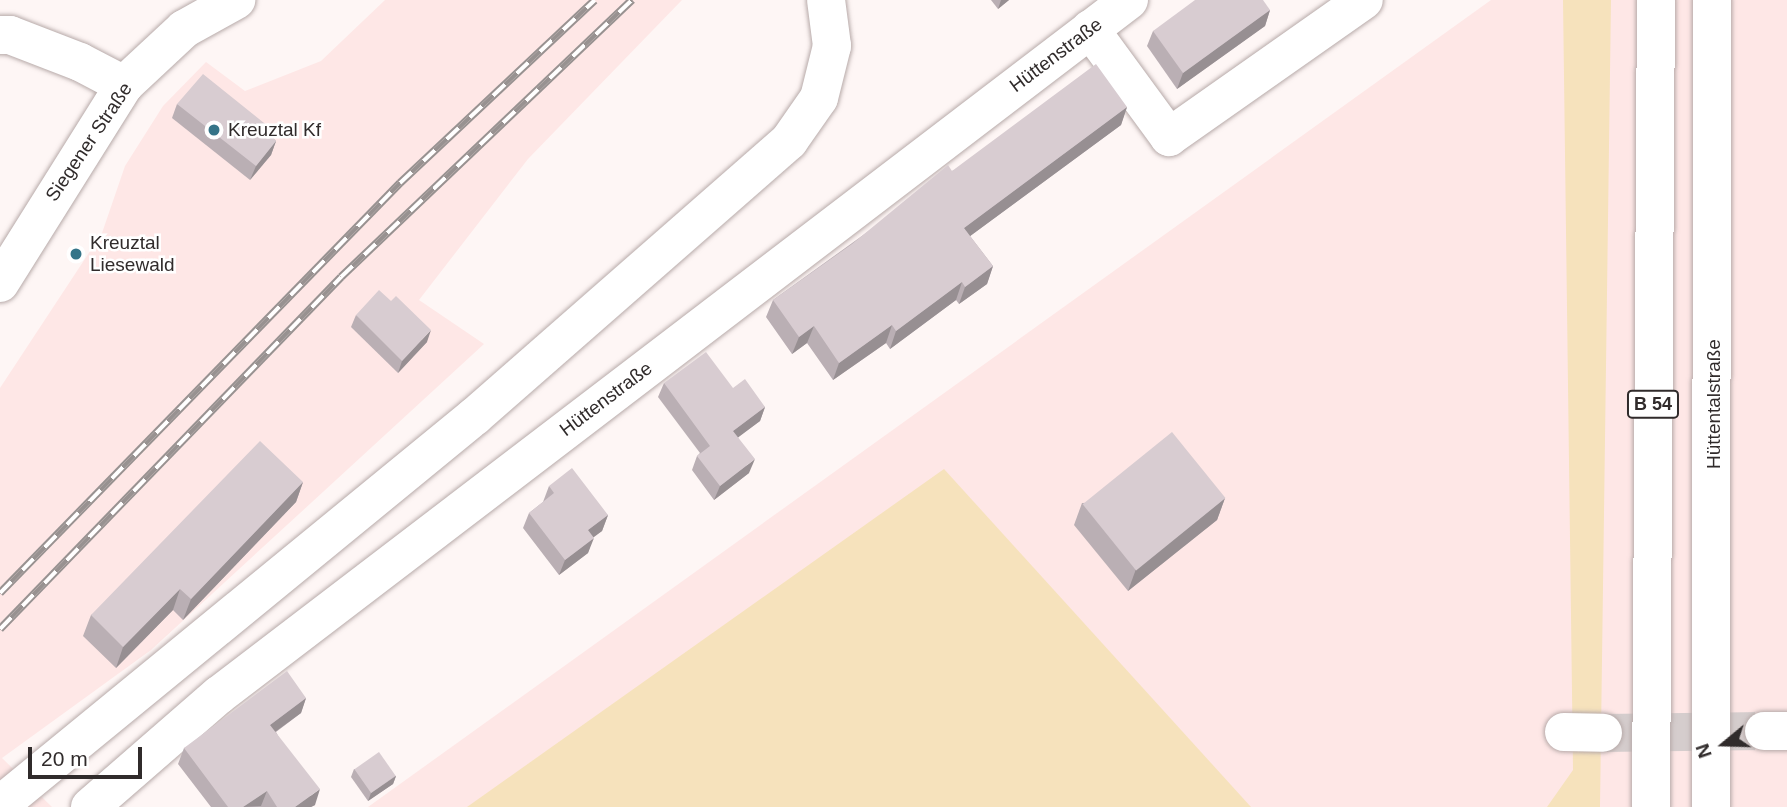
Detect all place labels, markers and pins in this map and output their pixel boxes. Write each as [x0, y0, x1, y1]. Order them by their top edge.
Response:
place label: Kreuztal Kf [228, 119, 321, 141]
marker: Kreuztal Kf [206, 122, 222, 138]
place label: Kreuztal Liesewald [90, 232, 174, 276]
marker: Kreuztal Liesewald [68, 246, 84, 262]

